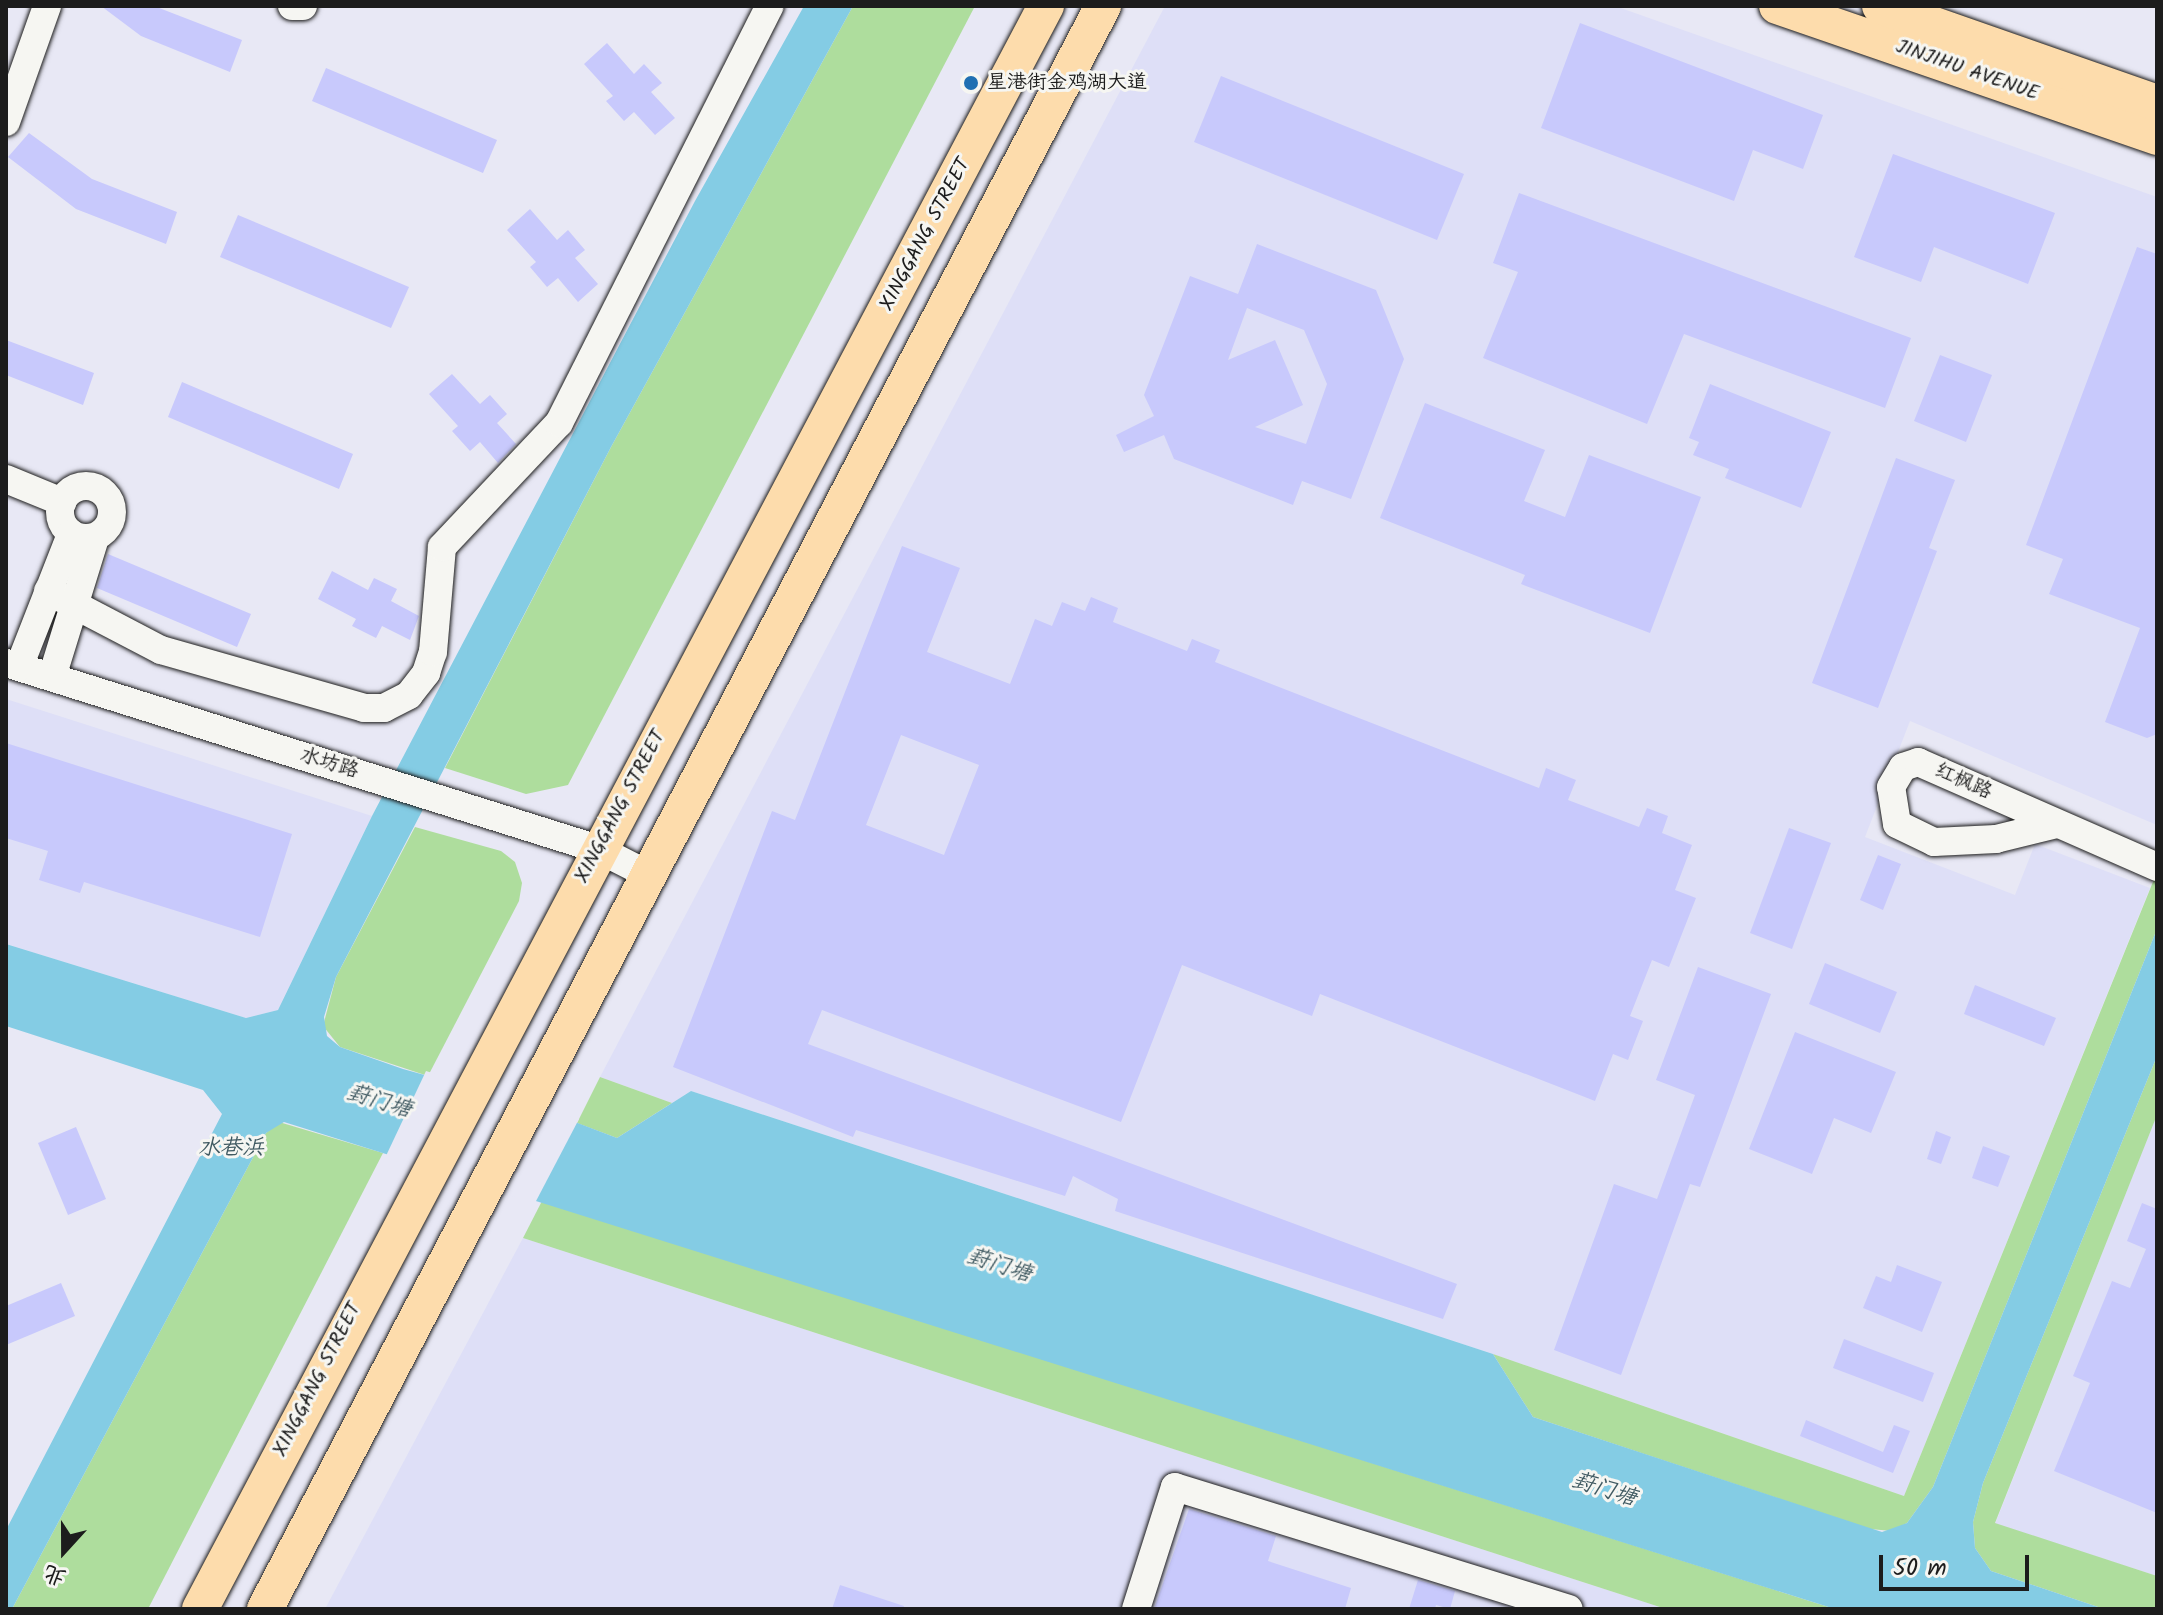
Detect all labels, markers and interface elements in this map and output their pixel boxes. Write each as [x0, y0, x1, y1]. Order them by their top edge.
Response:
street label: JINJIHU AVENUE [1892, 35, 2042, 107]
place label: 星港街金鸡湖大道 [987, 71, 1147, 95]
marker: 星港街金鸡湖大道 [962, 74, 980, 92]
street label: XINGGANG STREET [876, 154, 976, 316]
street label: XINGGANG STREET [571, 726, 671, 888]
street label: 水坊路 [297, 744, 361, 784]
street label: 红枫路 [1931, 759, 1995, 805]
water label: 葑门塘 [344, 1080, 414, 1124]
water label: 水巷浜 [198, 1136, 264, 1162]
water label: 葑门塘 [964, 1243, 1034, 1289]
street label: XINGGANG STREET [269, 1299, 367, 1461]
water label: 葑门塘 [1569, 1467, 1639, 1513]
north arrow [24, 1511, 104, 1591]
scale bar [1883, 1539, 2033, 1589]
text: 50 m [1893, 1549, 1947, 1588]
text: 北 [39, 1554, 72, 1594]

